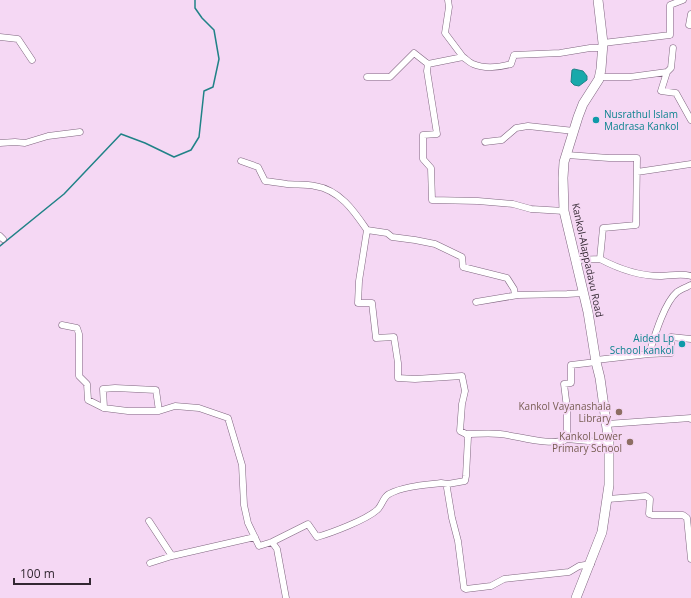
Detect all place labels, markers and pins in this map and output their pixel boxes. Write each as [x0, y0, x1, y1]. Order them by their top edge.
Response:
place label: Nusrathul Islam Madrasa Kankol [604, 107, 679, 133]
marker: Nusrathul Islam Madrasa Kankol [591, 115, 601, 125]
place label: Aided Lp School kankol [610, 331, 674, 357]
marker: Aided Lp School kankol [677, 339, 687, 349]
place label: Kankol Vayanashala Library [518, 399, 612, 425]
marker: Kankol Vayanashala Library [614, 407, 624, 417]
place label: Kankol Lower Primary School [552, 429, 622, 455]
marker: Kankol Lower Primary School [625, 437, 635, 447]

